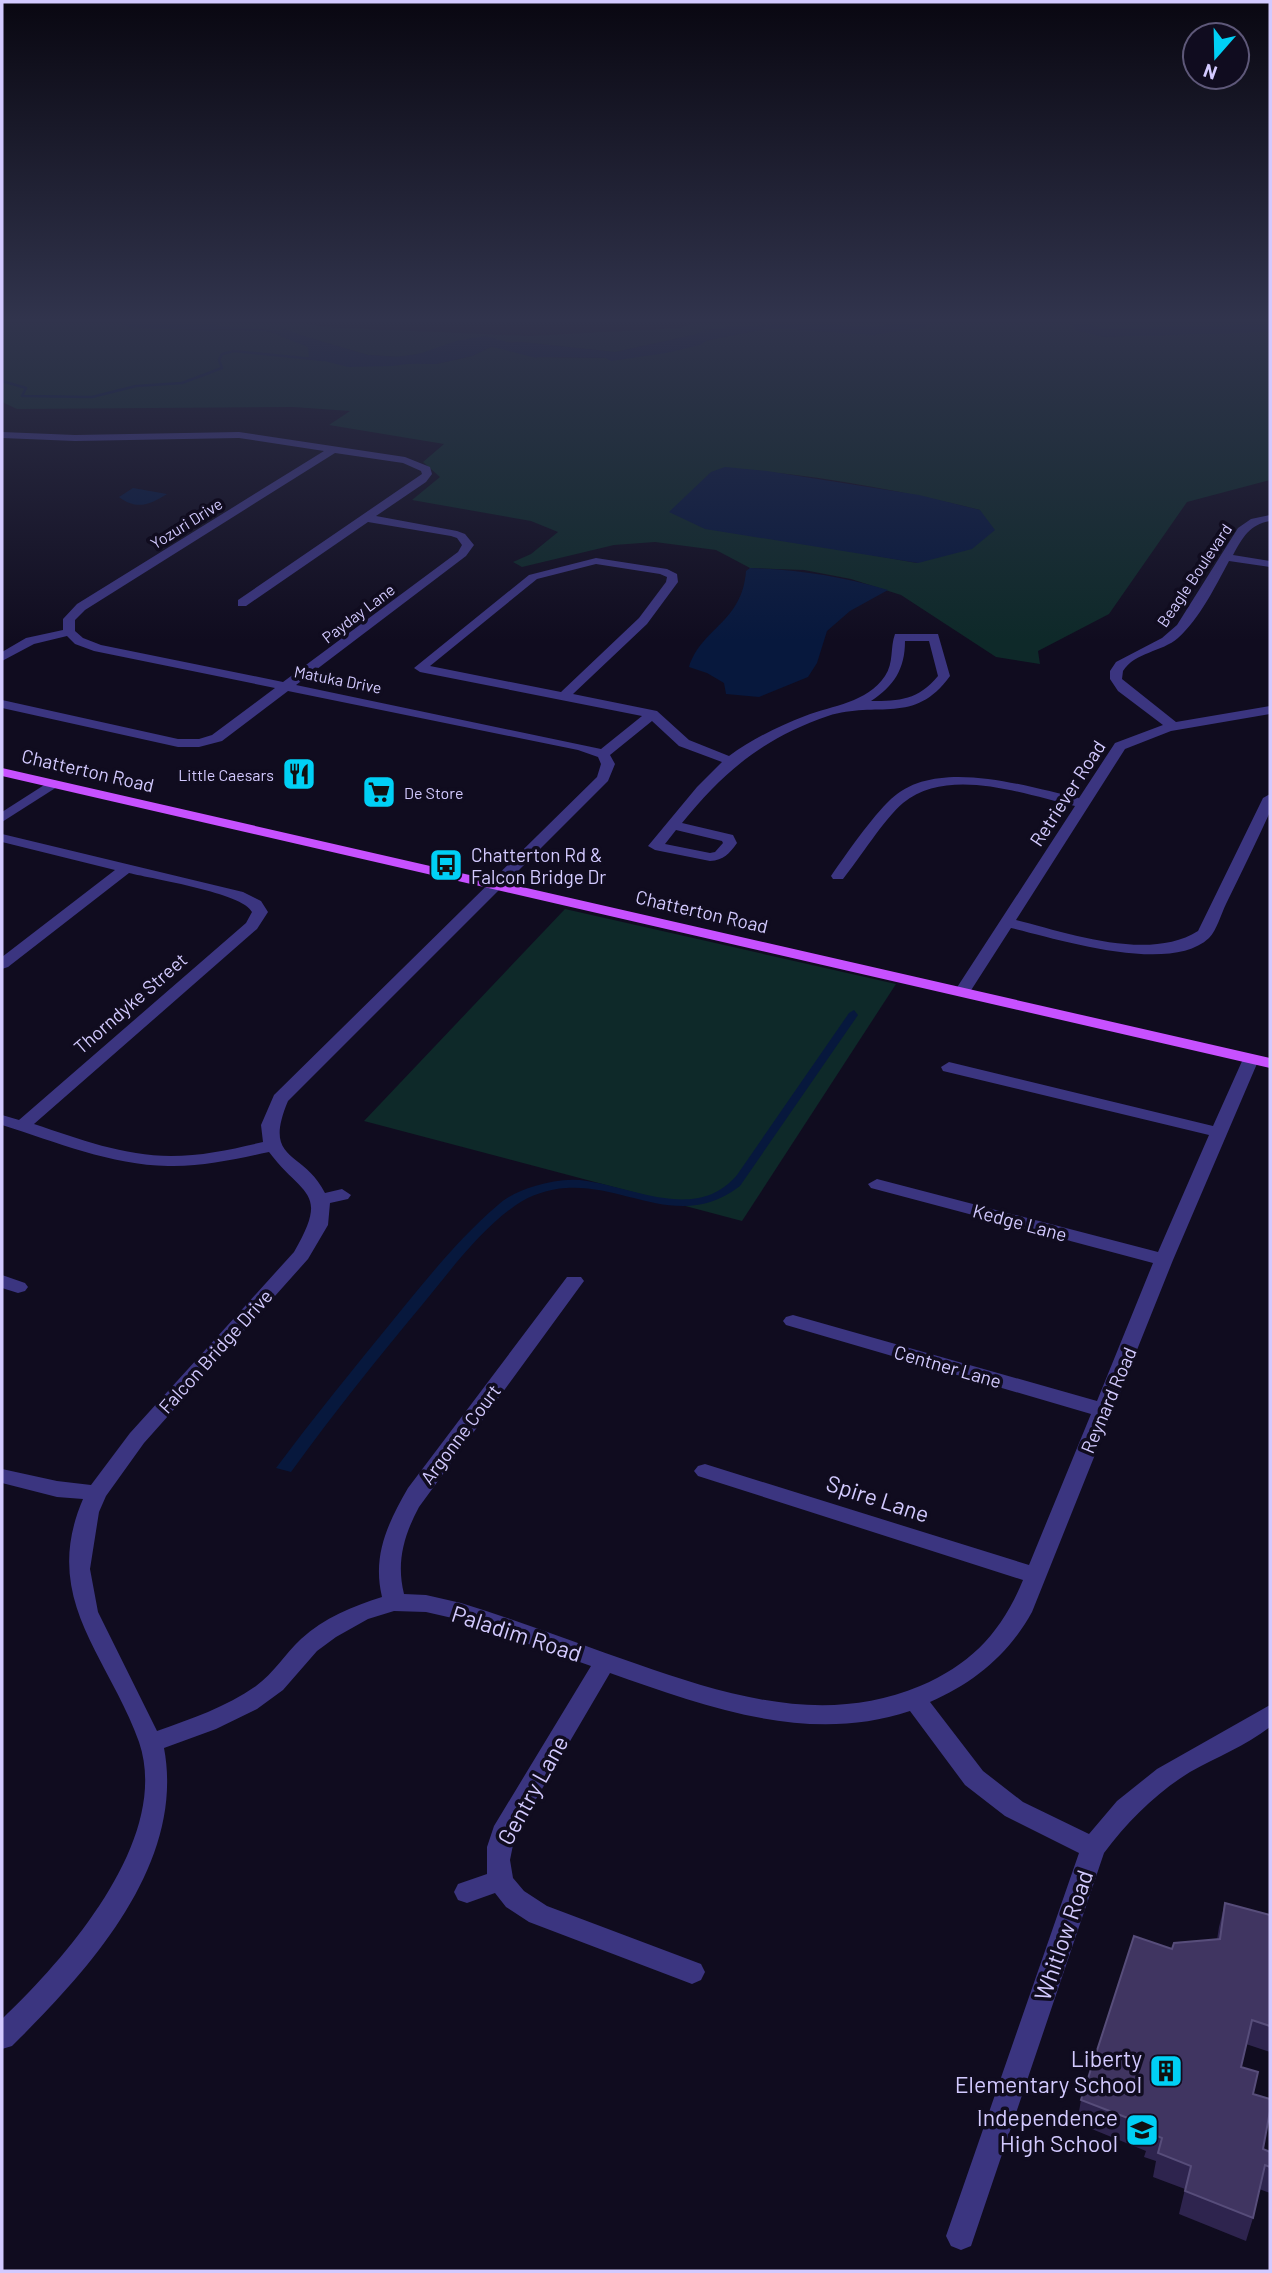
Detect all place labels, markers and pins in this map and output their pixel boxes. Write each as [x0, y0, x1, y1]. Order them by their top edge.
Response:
restaurant icon: Little Caesars [280, 755, 318, 793]
place label: Little Caesars [178, 765, 274, 784]
supermarket icon: De Store [360, 773, 398, 811]
place label: De Store [404, 783, 464, 802]
place label: Chatterton Rd & Falcon Bridge Dr [471, 843, 606, 888]
bus stop icon: Chatterton Rd & Falcon Bridge Dr [427, 846, 465, 884]
place label: Liberty Elementary School [955, 2044, 1142, 2098]
building icon: Liberty Elementary School [1147, 2052, 1185, 2090]
place label: Independence High School [977, 2103, 1118, 2157]
school or university icon: Independence High School [1123, 2111, 1161, 2149]

